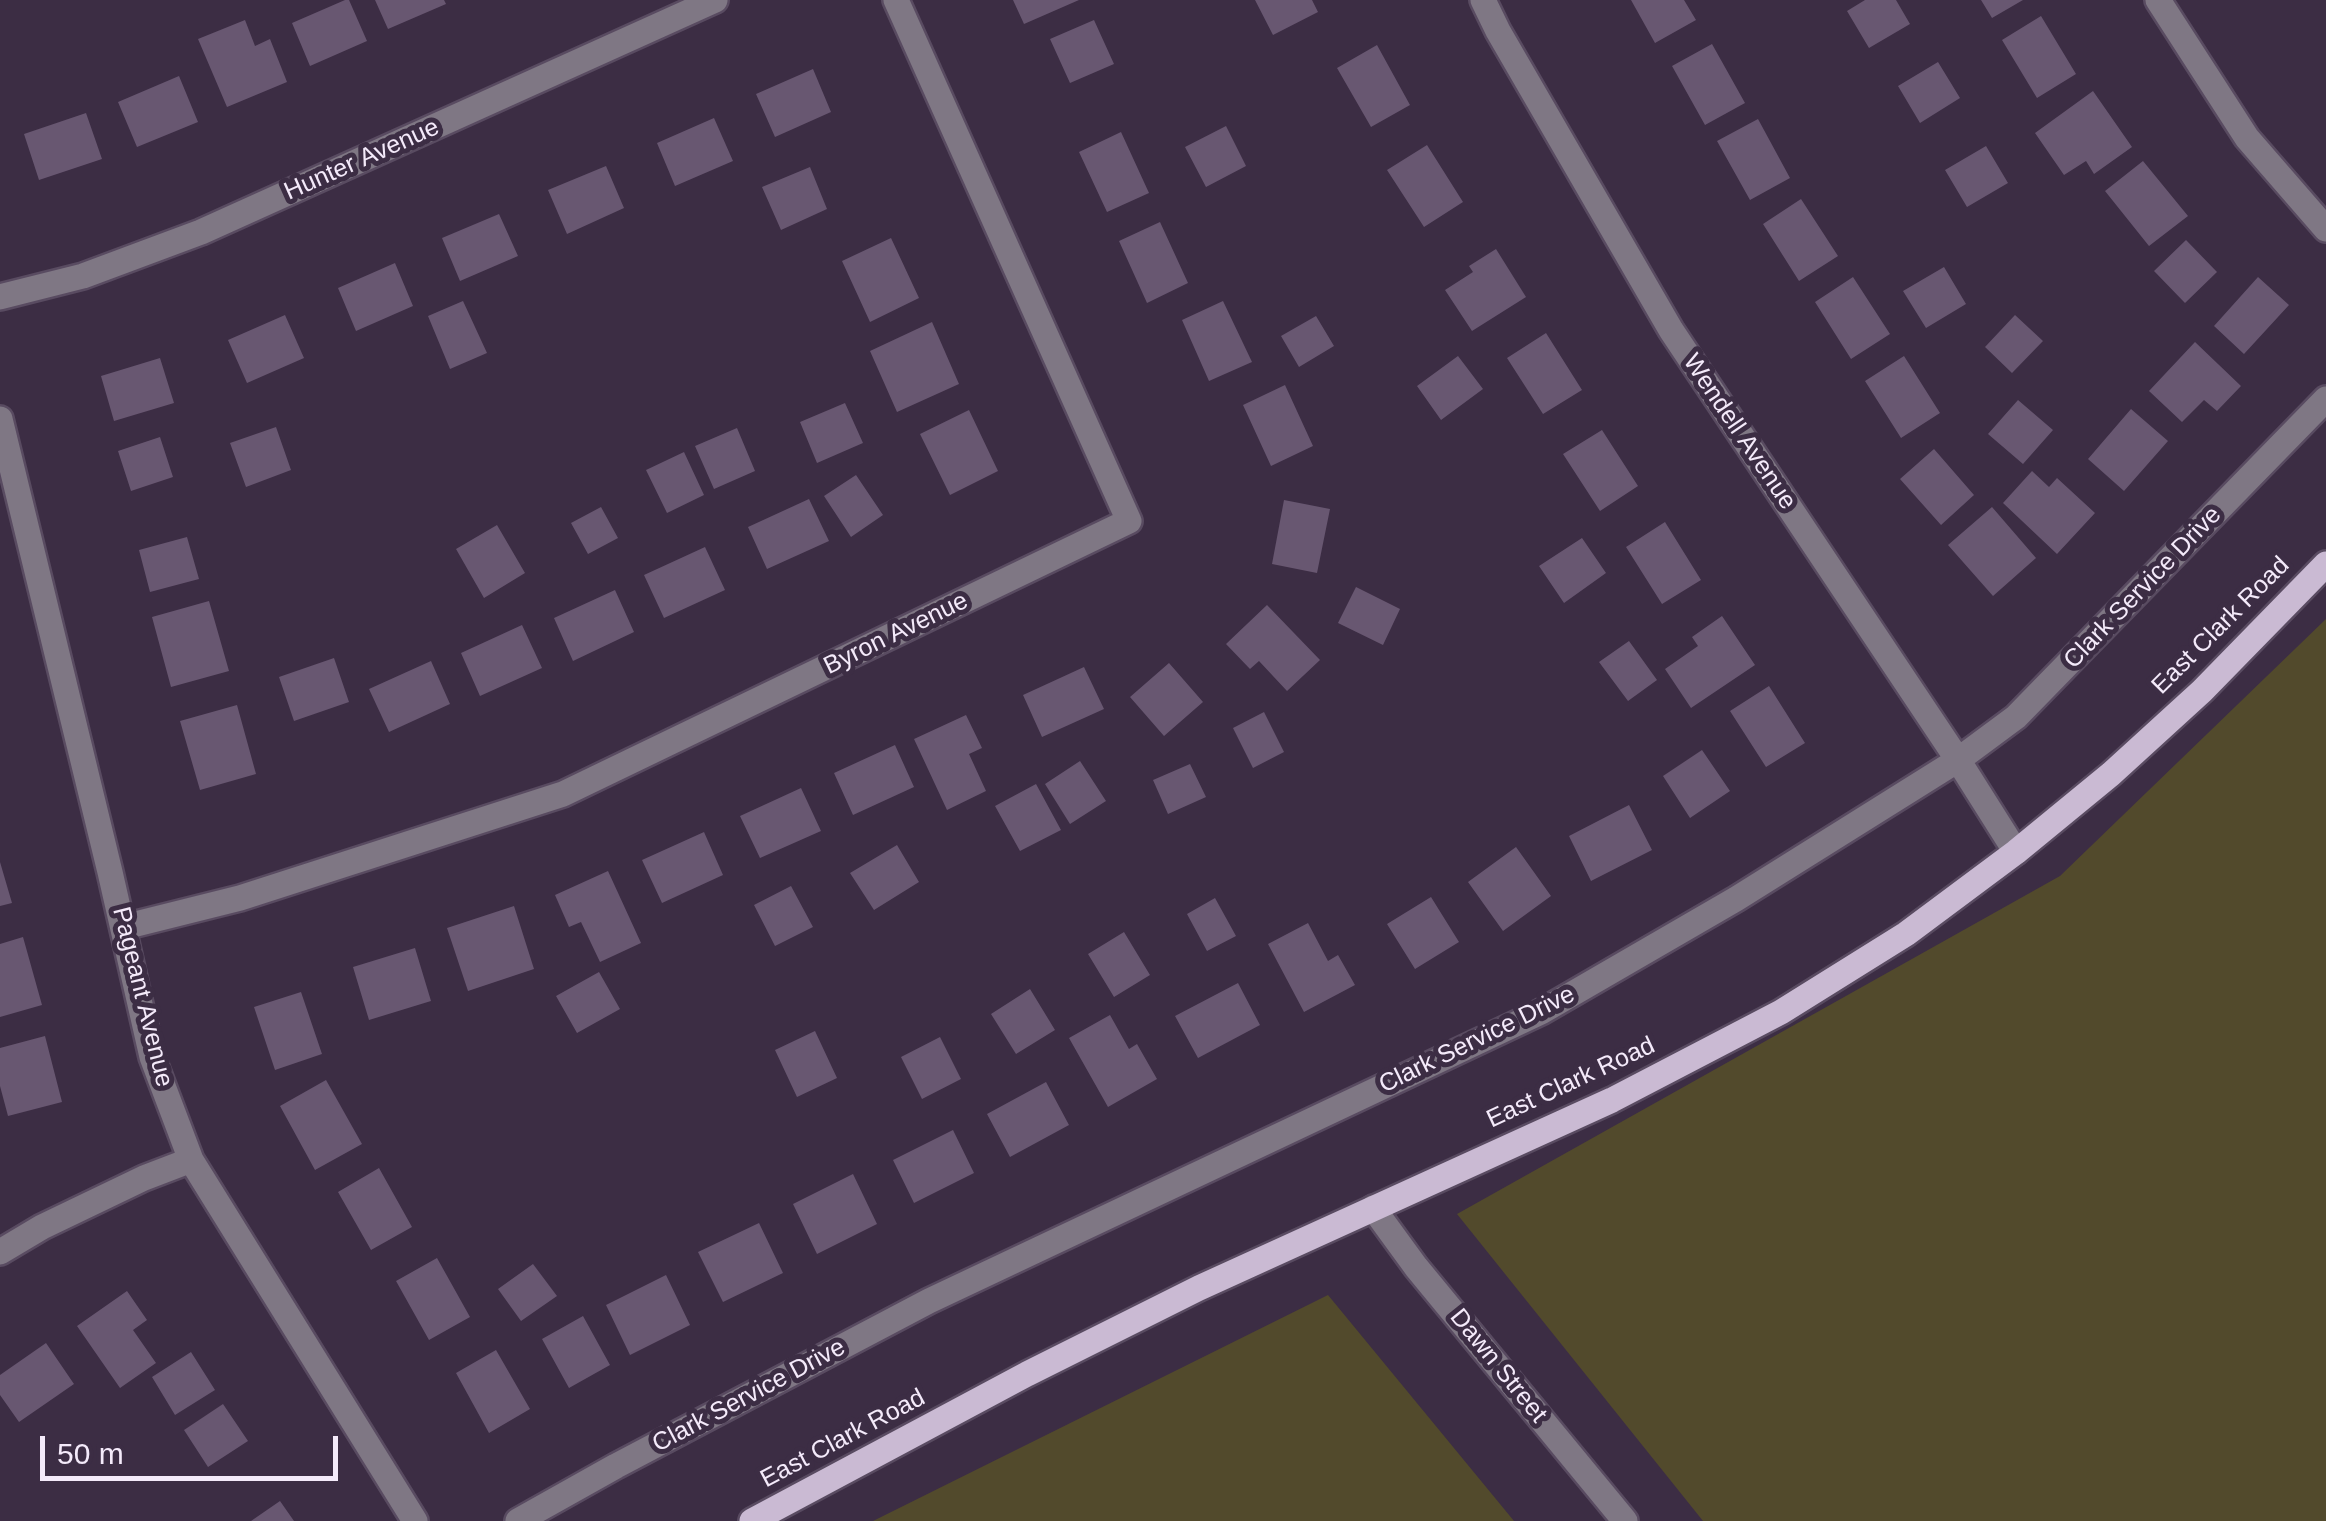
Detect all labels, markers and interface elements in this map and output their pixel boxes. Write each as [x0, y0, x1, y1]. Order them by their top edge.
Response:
street label: Hunter Avenue [280, 112, 444, 208]
street label: Wendell Avenue [1676, 349, 1802, 515]
street label: Clark Service Drive [2058, 501, 2228, 675]
street label: East Clark Road [2146, 551, 2296, 701]
street label: Byron Avenue [819, 586, 973, 682]
street label: Pageant Avenue [105, 904, 179, 1090]
street label: Clark Service Drive [1374, 980, 1580, 1100]
street label: East Clark Road [1482, 1031, 1660, 1135]
street label: Dawn Street [1443, 1303, 1553, 1429]
street label: Clark Service Drive [648, 1333, 850, 1459]
street label: East Clark Road [756, 1383, 930, 1495]
scale bar [45, 1416, 342, 1478]
text: 50 m [57, 1437, 124, 1470]

